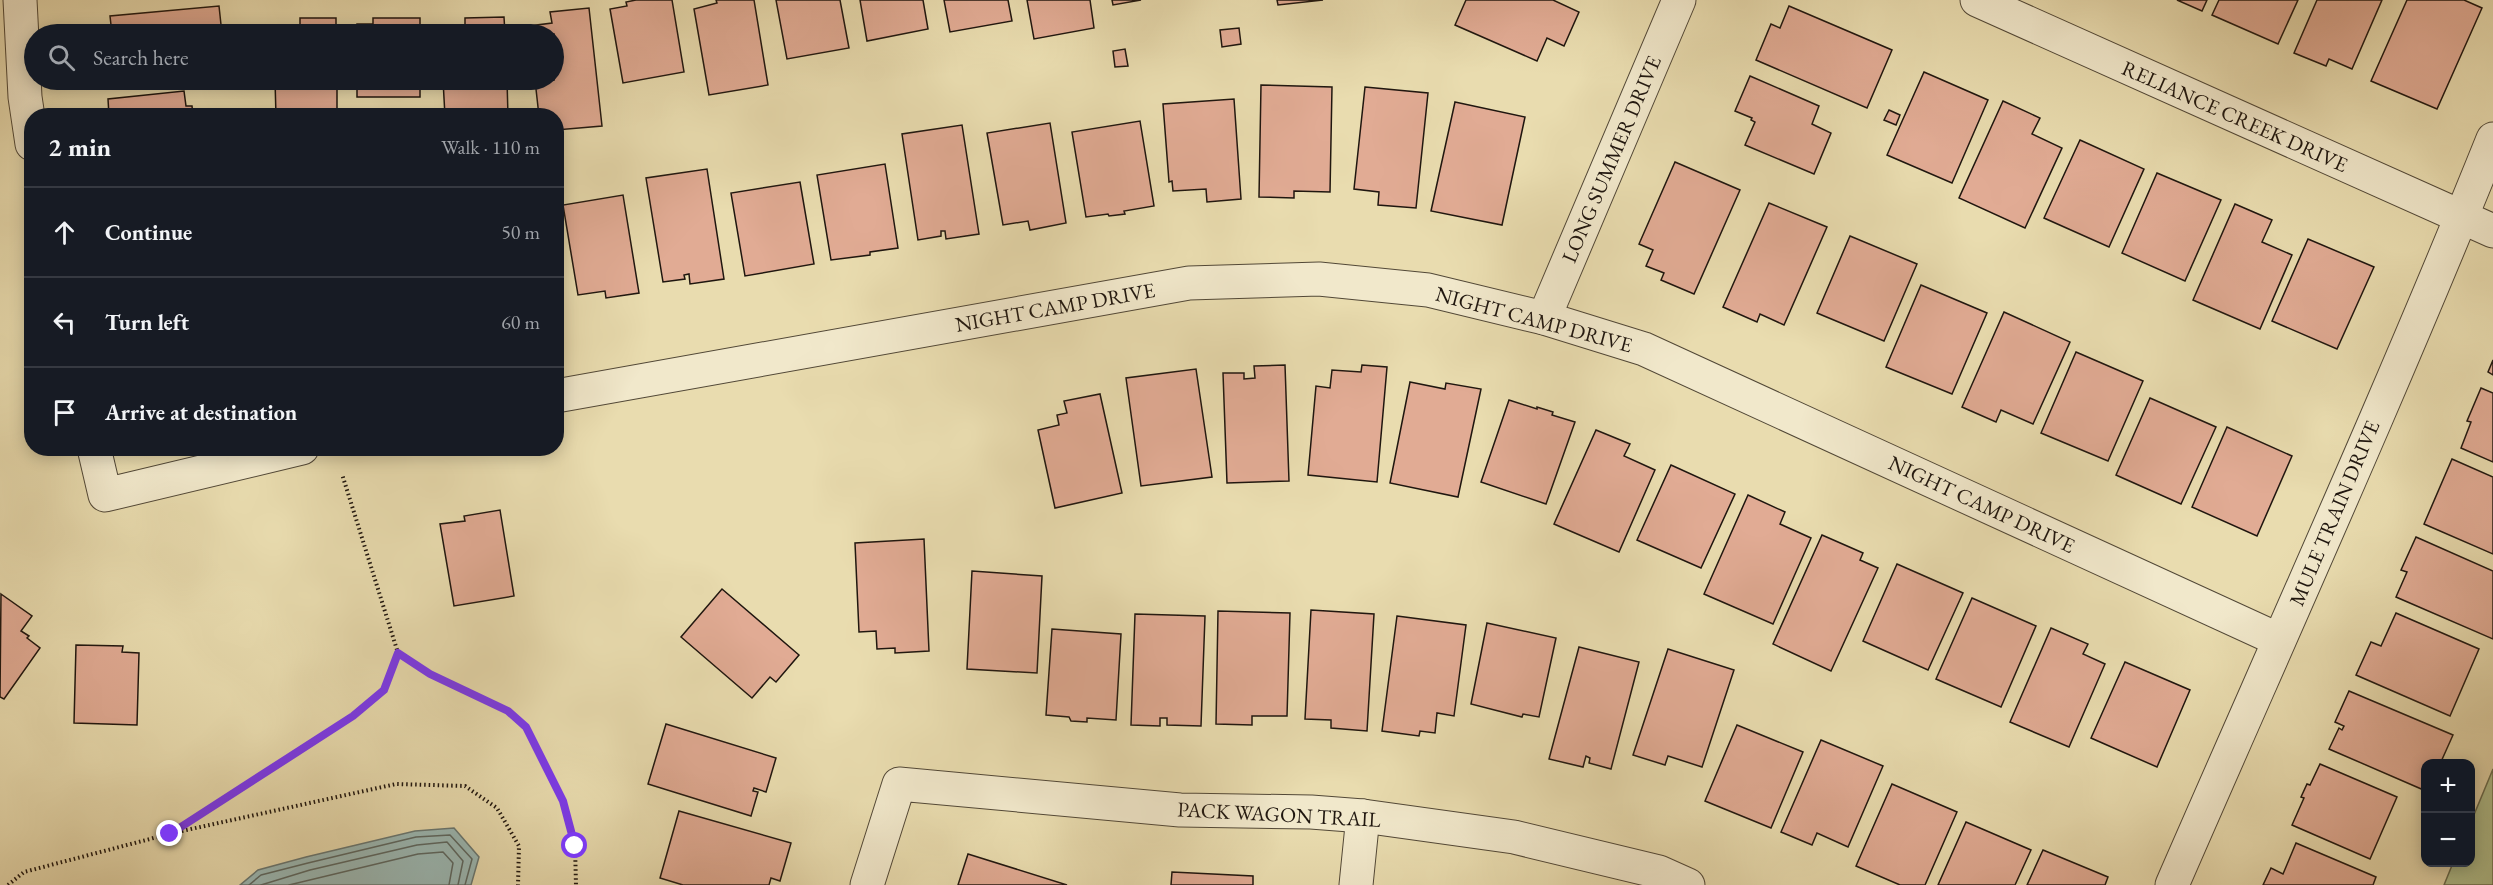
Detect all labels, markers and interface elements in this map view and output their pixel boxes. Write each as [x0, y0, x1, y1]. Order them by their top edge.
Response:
search box [24, 24, 564, 90]
icon: search [45, 41, 78, 74]
text: Search here [93, 43, 188, 72]
street label: LONG SUMMER DRIVE [1555, 51, 1667, 267]
street label: RELIANCE CREEK DRIVE [2118, 54, 2352, 178]
text: 2 min [48, 130, 111, 164]
text: Walk · 110 m [441, 134, 540, 160]
icon: ahead [48, 216, 81, 249]
text: Continue [105, 218, 192, 247]
text: 50 m [501, 219, 540, 245]
street label: NIGHT CAMP DRIVE [953, 276, 1157, 338]
street label: NIGHT CAMP DRIVE [1433, 280, 1635, 358]
icon: left [48, 306, 81, 339]
text: Turn left [105, 308, 189, 337]
text: 60 m [501, 309, 540, 335]
icon: arrive [48, 396, 81, 429]
text: Arrive at destination [105, 398, 297, 427]
street label: MULE TRAIN DRIVE [2283, 416, 2385, 610]
street label: NIGHT CAMP DRIVE [1885, 449, 2080, 559]
map controls [2421, 759, 2475, 867]
button: + [2421, 759, 2475, 813]
street label: PACK WAGON TRAIL [1177, 795, 1382, 833]
button: − [2421, 813, 2475, 867]
route end [156, 820, 182, 846]
route start [561, 832, 587, 858]

